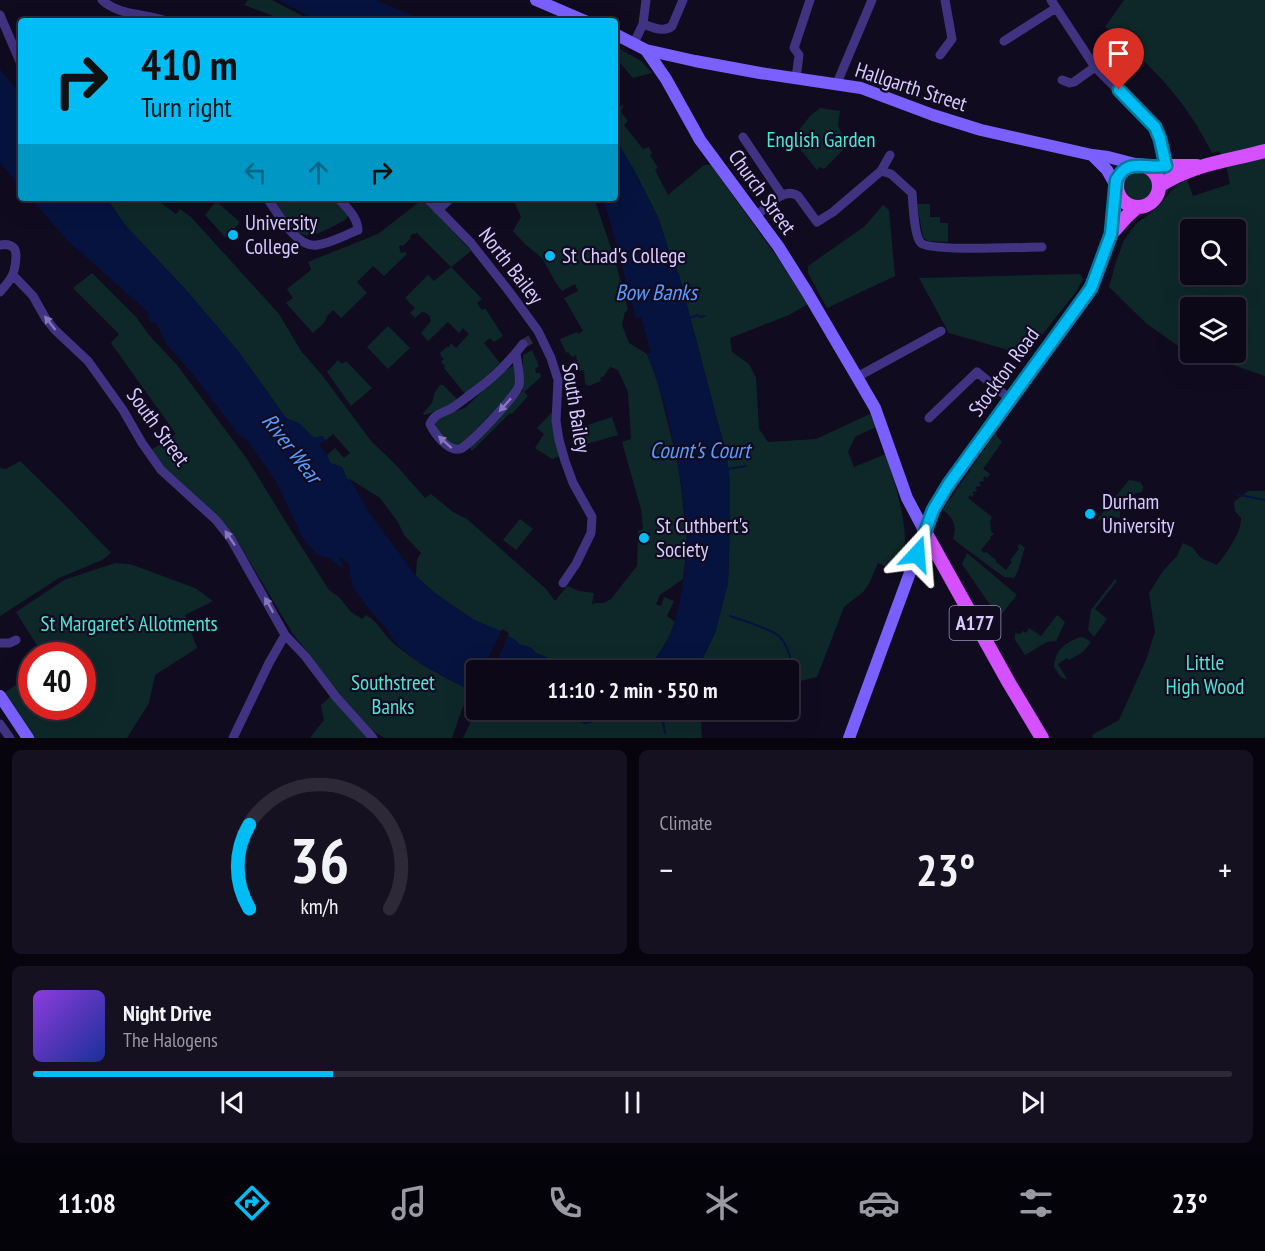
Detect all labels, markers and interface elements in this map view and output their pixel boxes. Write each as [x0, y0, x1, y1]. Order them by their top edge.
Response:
pin [1093, 28, 1144, 90]
text: 410 m [141, 37, 238, 92]
icon: arrive [1102, 37, 1135, 70]
icon: right [42, 42, 120, 120]
street label: Hallgarth Street [852, 56, 971, 117]
text: Turn right [141, 90, 232, 124]
park label: English Garden [766, 126, 876, 153]
street label: Church Street [723, 144, 802, 240]
icon: left [239, 156, 272, 189]
icon: ahead [302, 156, 335, 189]
icon: right [365, 156, 398, 189]
place label: University College [245, 209, 318, 260]
map controls [1180, 219, 1246, 363]
button: search [1180, 219, 1246, 285]
street label: North Bailey [473, 222, 550, 310]
marker: University College [226, 228, 240, 242]
place label: St Chad's College [562, 242, 686, 269]
marker: St Chad's College [543, 249, 557, 263]
water label: Bow Banks [615, 278, 699, 306]
button: layers [1180, 297, 1246, 363]
one-way arrow [44, 315, 57, 331]
street label: Stockton Road [962, 322, 1045, 421]
street label: South Bailey [556, 361, 597, 455]
street label: South Street [121, 382, 196, 471]
one-way arrow [499, 397, 512, 412]
water label: River Wear [256, 407, 330, 491]
one-way arrow [438, 435, 453, 449]
water label: Count's Court [650, 436, 753, 464]
place label: Durham University [1102, 488, 1175, 539]
marker: Durham University [1083, 507, 1097, 521]
place label: St Cuthbert's Society [656, 512, 748, 563]
position arrow [885, 522, 949, 586]
one-way arrow [225, 530, 236, 546]
marker: St Cuthbert's Society [637, 531, 651, 545]
one-way arrow [264, 596, 274, 613]
road number: A177 [950, 606, 1000, 640]
park label: St Margaret's Allotments [40, 610, 218, 637]
speed limit sign: 40 [18, 642, 96, 720]
park label: Little High Wood [1166, 649, 1244, 700]
park label: Southstreet Banks [351, 669, 435, 720]
text: 11:10 · 2 min · 550 m [547, 676, 718, 704]
text: Climate [660, 810, 712, 836]
text: 36 [289, 819, 349, 900]
text: 23° [916, 840, 975, 898]
text: − [660, 848, 673, 891]
text: + [1218, 848, 1232, 891]
text: km/h [300, 892, 338, 920]
text: Night Drive [123, 999, 212, 1027]
text: The Halogens [123, 1027, 218, 1053]
icon: previous [216, 1086, 249, 1119]
icon: pause [616, 1086, 649, 1119]
icon: next [1016, 1086, 1049, 1119]
icon: directions [231, 1182, 273, 1224]
icon: music [388, 1182, 430, 1224]
icon: phone [544, 1182, 586, 1224]
icon: climate [701, 1182, 743, 1224]
icon: car [858, 1182, 900, 1224]
icon: filters [1015, 1182, 1057, 1224]
text: 11:08 [57, 1186, 116, 1220]
text: 23° [1172, 1186, 1207, 1220]

